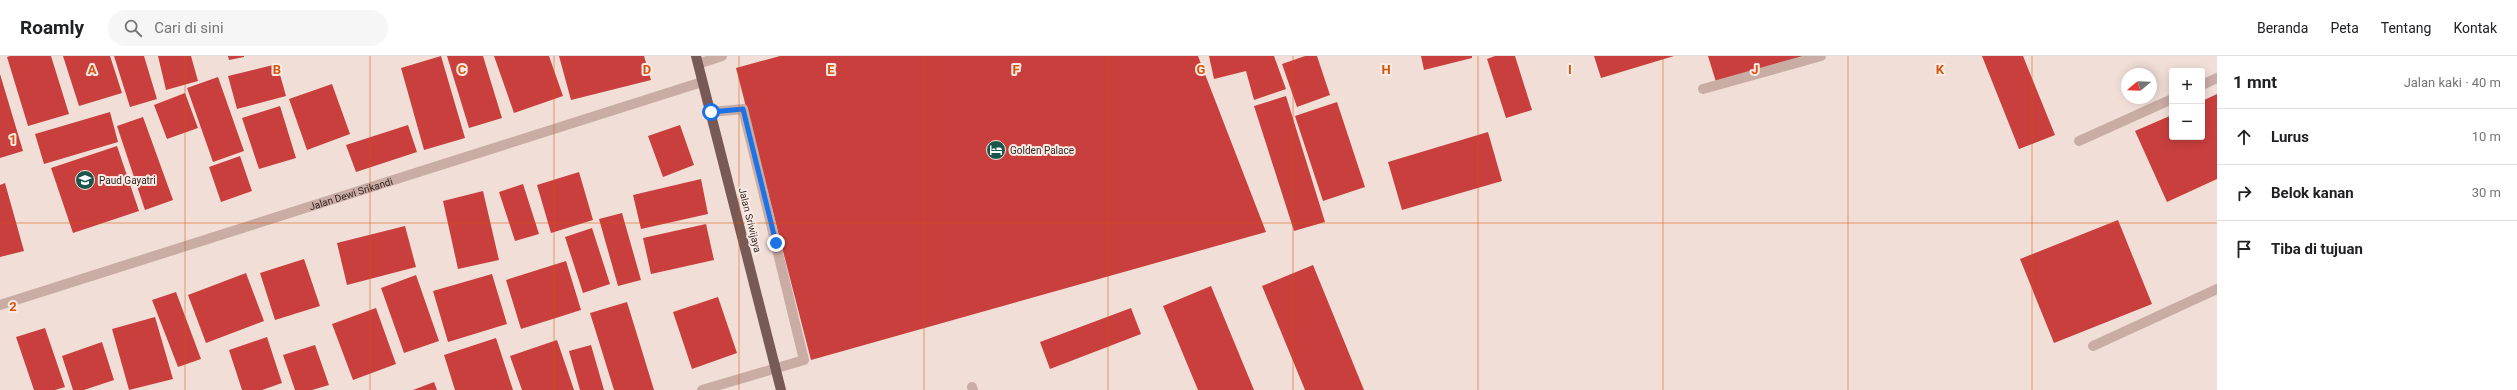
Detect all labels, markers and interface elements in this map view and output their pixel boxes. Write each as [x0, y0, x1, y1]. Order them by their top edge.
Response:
search box [108, 10, 388, 46]
text: Roamly [20, 16, 84, 39]
icon: search [122, 17, 144, 39]
text: Cari di sini [154, 19, 224, 37]
text: Beranda [2257, 20, 2308, 36]
text: Peta [2330, 20, 2359, 36]
text: Tentang [2381, 20, 2431, 36]
text: Kontak [2453, 20, 2497, 36]
text: A [88, 62, 97, 77]
text: B [273, 62, 281, 77]
text: C [458, 62, 467, 77]
text: D [643, 62, 651, 77]
text: E [827, 62, 835, 77]
text: F [1012, 62, 1020, 77]
text: G [1197, 62, 1206, 77]
text: H [1381, 62, 1391, 77]
text: I [1568, 62, 1572, 77]
text: J [1751, 62, 1759, 77]
text: K [1936, 62, 1945, 77]
north arrow [2121, 68, 2157, 104]
map controls [2169, 68, 2205, 140]
button: + [2169, 68, 2205, 104]
text: 1 mnt [2233, 72, 2277, 92]
text: Jalan kaki · 40 m [2404, 75, 2501, 90]
route start [702, 103, 720, 121]
button: − [2169, 104, 2205, 140]
icon: ahead [2233, 126, 2255, 148]
text: Lurus [2271, 128, 2309, 146]
text: 10 m [2472, 129, 2501, 144]
text: 1 [9, 132, 17, 147]
hotel icon: Golden Palace [985, 139, 1007, 161]
place label: Golden Palace [1010, 145, 1074, 156]
school or university icon: Paud Gayatri [74, 169, 96, 191]
place label: Paud Gayatri [99, 175, 156, 186]
street label: Jalan Dewi Srikandi [308, 175, 394, 212]
icon: right [2233, 182, 2255, 204]
text: Belok kanan [2271, 184, 2354, 202]
text: 30 m [2472, 185, 2501, 200]
street label: Jalan Sriwijaya [737, 186, 763, 254]
route end [767, 234, 785, 252]
icon: arrive [2233, 238, 2255, 260]
text: Tiba di tujuan [2271, 240, 2363, 258]
text: 2 [9, 299, 17, 314]

